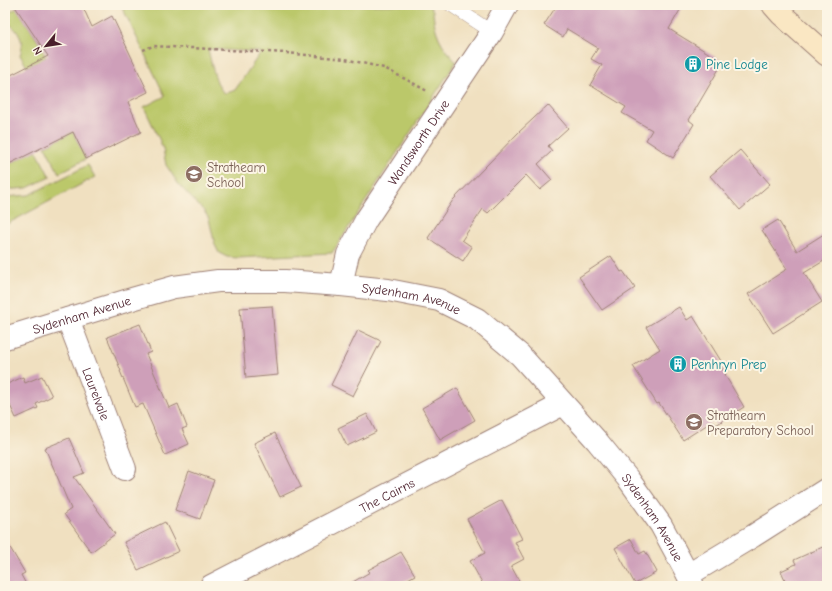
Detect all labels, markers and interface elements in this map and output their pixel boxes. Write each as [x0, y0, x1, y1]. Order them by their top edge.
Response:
north arrow [26, 26, 66, 66]
text: N [30, 44, 45, 57]
building icon: Pine Lodge [683, 54, 703, 74]
place label: Pine Lodge [706, 57, 768, 72]
street label: Wandsworth Drive [385, 97, 453, 188]
place label: Strathearn School [207, 160, 266, 190]
school or university icon: Strathearn School [184, 164, 204, 184]
street label: Sydenham Avenue [361, 280, 464, 318]
street label: Sydenham Avenue [31, 293, 133, 337]
building icon: Penhryn Prep [668, 354, 688, 374]
place label: Penhryn Prep [691, 357, 767, 372]
street label: Laurelvale [79, 365, 113, 423]
place label: Strathearn Preparatory School [707, 408, 813, 438]
school or university icon: Strathearn Preparatory School [684, 412, 704, 432]
street label: Sydenham Avenue [619, 470, 686, 564]
street label: The Cairns [357, 475, 417, 516]

